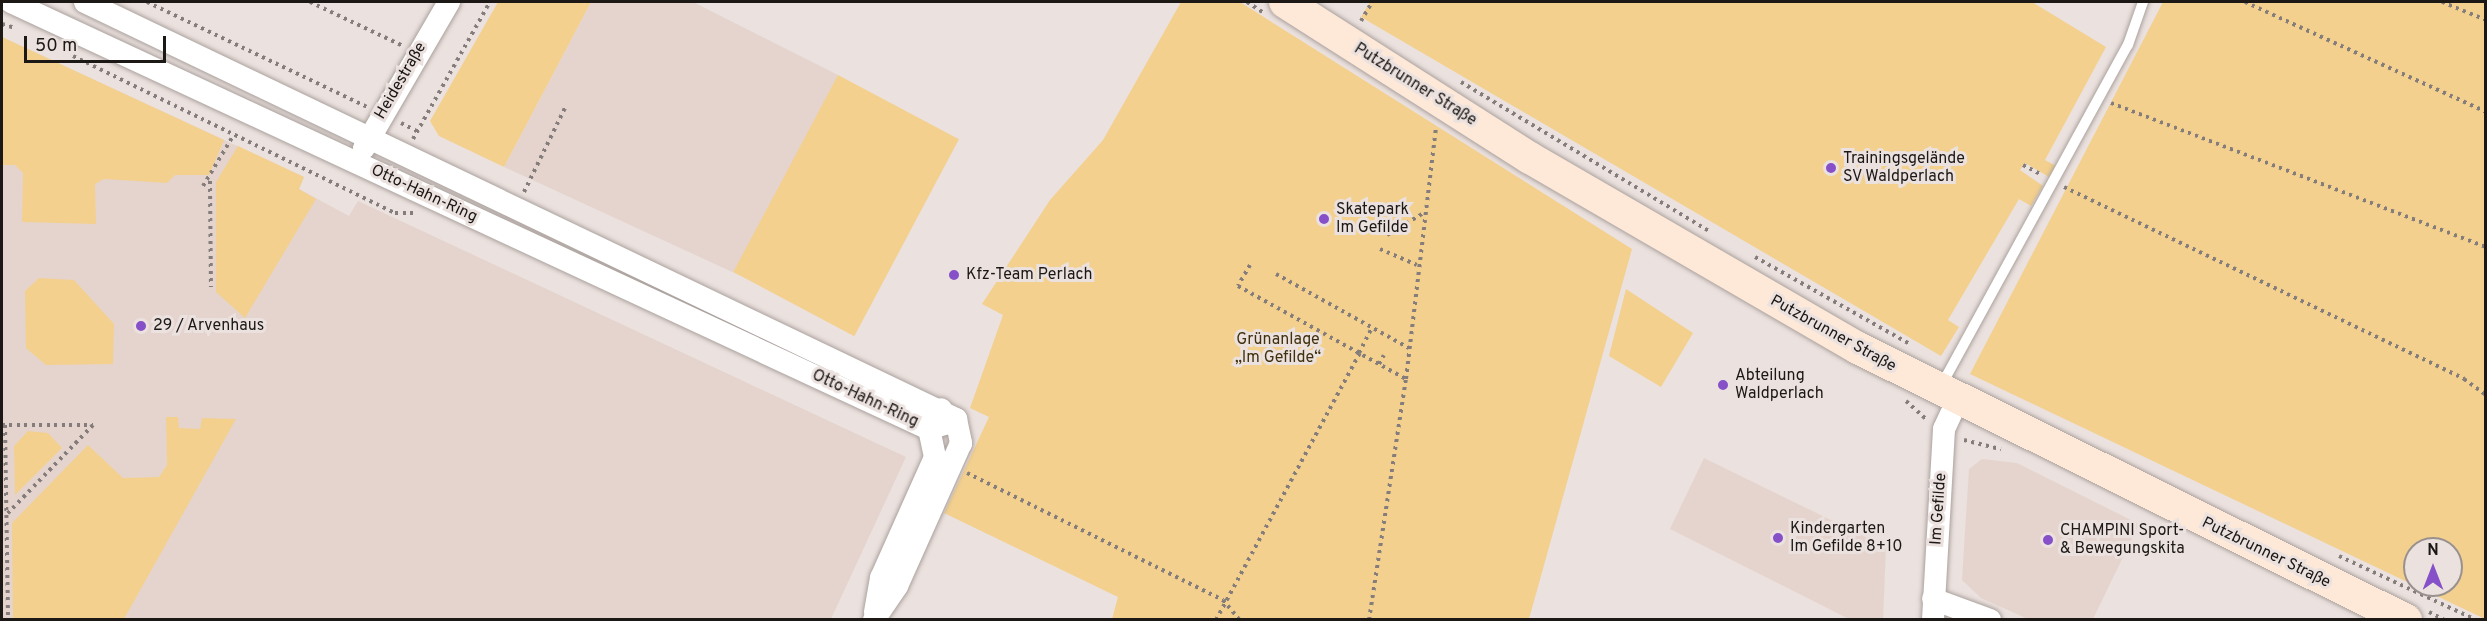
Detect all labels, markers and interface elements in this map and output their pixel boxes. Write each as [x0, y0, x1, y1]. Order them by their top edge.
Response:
scale bar [27, 24, 170, 62]
text: 50 m [35, 35, 77, 58]
street label: Heidestraße [371, 39, 431, 123]
street label: Putzbrunner Straße [1350, 40, 1480, 130]
place label: Trainingsgelände SV Waldperlach [1843, 149, 1965, 187]
street label: Otto-Hahn-Ring [368, 161, 480, 227]
marker: Trainingsgelände SV Waldperlach [1824, 161, 1838, 175]
place label: Skatepark Im Gefilde [1336, 200, 1409, 238]
marker: Skatepark Im Gefilde [1317, 212, 1331, 226]
place label: Kfz-Team Perlach [966, 265, 1093, 285]
marker: Kfz-Team Perlach [947, 268, 961, 282]
street label: Putzbrunner Straße [1767, 291, 1899, 377]
place label: 29 / Arvenhaus [153, 316, 265, 336]
marker: 29 / Arvenhaus [134, 319, 148, 333]
park label: Grünanlage „Im Gefilde“ [1235, 330, 1321, 368]
street label: Otto-Hahn-Ring [809, 366, 921, 432]
place label: Abteilung Waldperlach [1735, 366, 1824, 404]
marker: Abteilung Waldperlach [1716, 378, 1730, 392]
street label: Im Gefilde [1927, 472, 1951, 546]
street label: Putzbrunner Straße [2199, 514, 2333, 592]
place label: Kindergarten Im Gefilde 8+10 [1790, 519, 1902, 557]
place label: CHAMPINI Sport- & Bewegungskita [2060, 521, 2185, 559]
marker: Kindergarten Im Gefilde 8+10 [1771, 531, 1785, 545]
marker: CHAMPINI Sport- & Bewegungskita [2041, 533, 2055, 547]
north arrow [2403, 537, 2463, 597]
text: N [2427, 541, 2439, 561]

